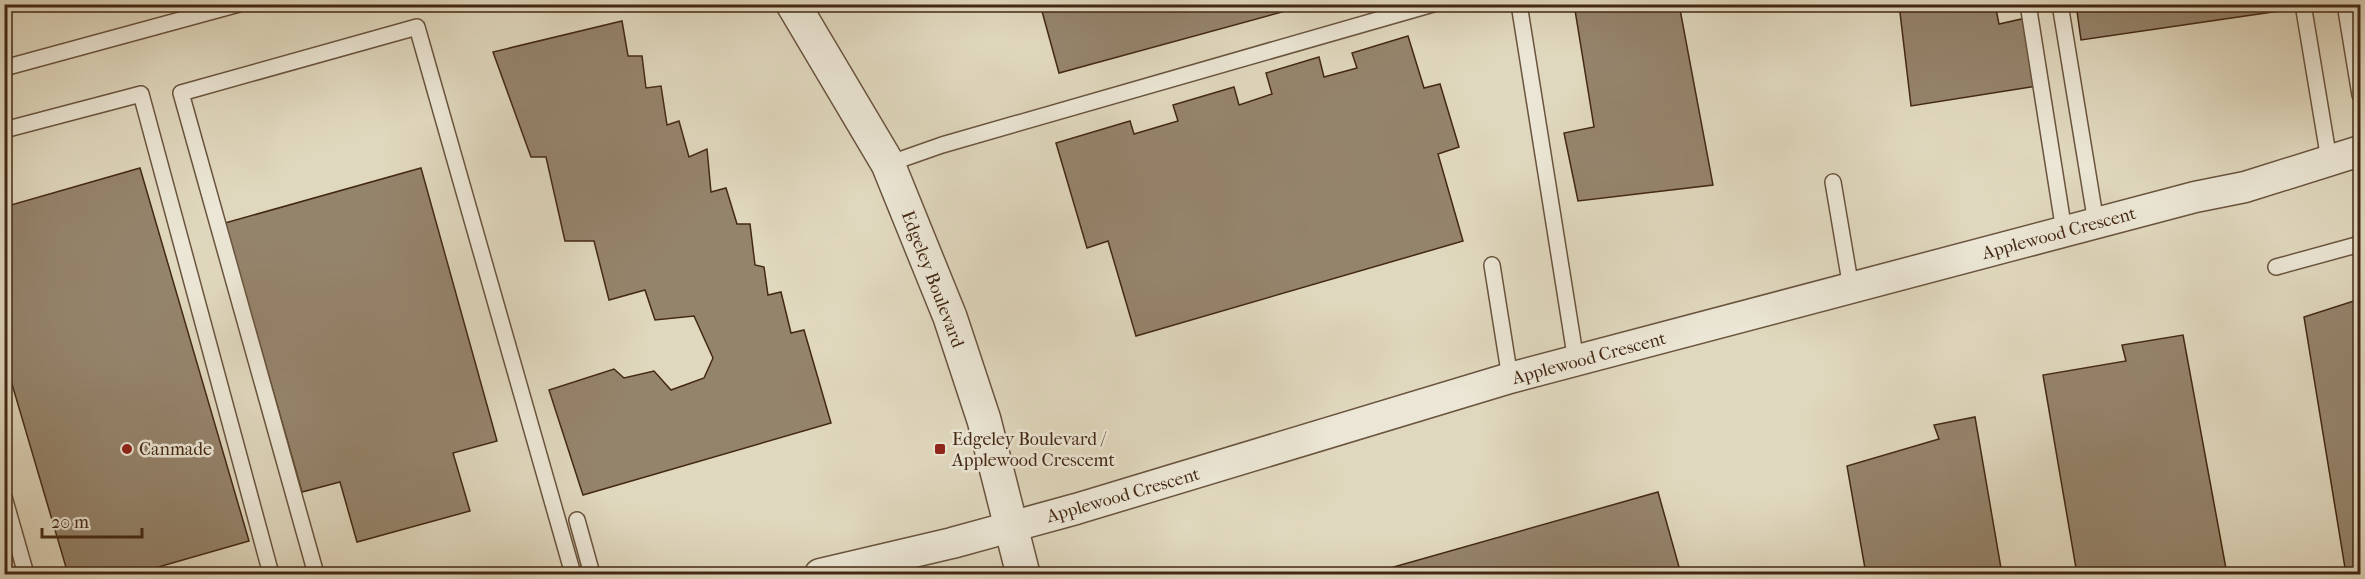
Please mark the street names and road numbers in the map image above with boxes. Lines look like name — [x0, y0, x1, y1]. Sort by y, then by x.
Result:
street label: Applewood Crescent — [1979, 203, 2139, 264]
street label: Edgeley Boulevard — [897, 208, 968, 351]
street label: Applewood Crescent — [1509, 328, 1669, 389]
street label: Applewood Crescent — [1043, 463, 1203, 528]

